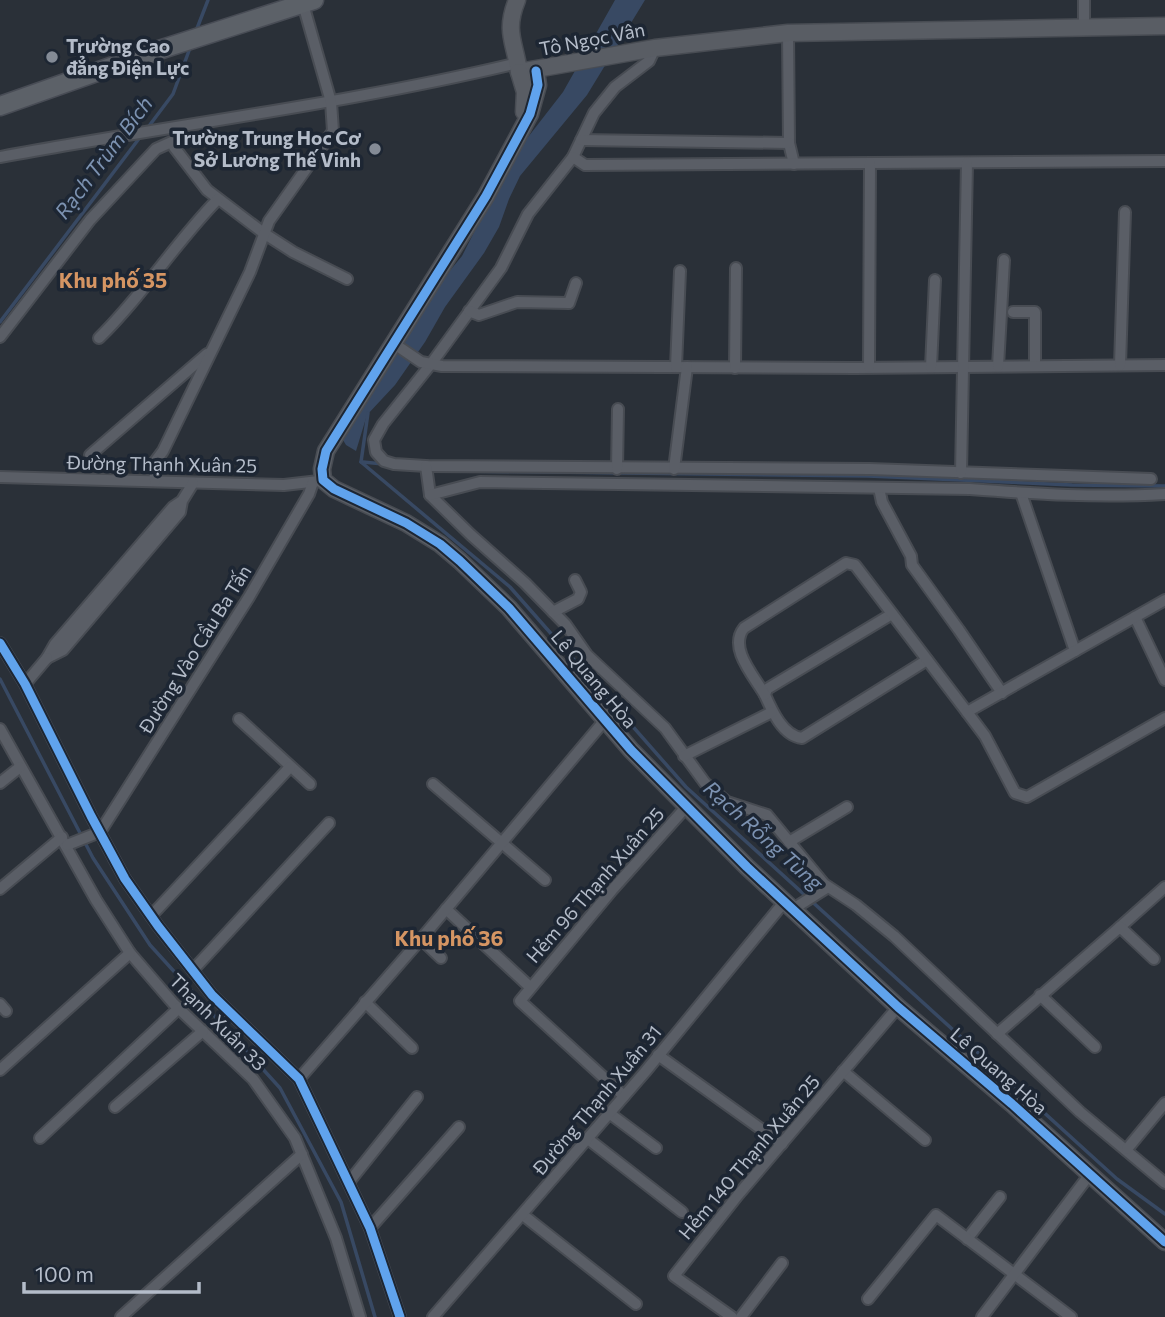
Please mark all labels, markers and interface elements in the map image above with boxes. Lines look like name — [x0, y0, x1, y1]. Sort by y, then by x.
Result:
street label: Tô Ngọc Vân — [537, 17, 647, 60]
place label: Trường Cao đẳng Điện Lực — [66, 34, 189, 80]
marker: Trường Cao đẳng Điện Lực — [44, 49, 60, 65]
water label: Rạch Trùm Bích — [49, 91, 157, 223]
place label: Trường Trung Học Cơ Sở Lương Thế Vinh — [172, 126, 361, 171]
marker: Trường Trung Học Cơ Sở Lương Thế Vinh — [367, 141, 383, 157]
district label: Khu phố 35 — [59, 267, 167, 292]
street label: Đường Thạnh Xuân 25 — [66, 450, 257, 477]
street label: Đường Vào Cầu Ba Tấn — [133, 560, 256, 738]
street label: Lê Quang Hòa — [547, 625, 642, 732]
water label: Rạch Rỗng Tùng — [699, 774, 831, 896]
street label: Hẻm 96 Thạnh Xuân 25 — [521, 802, 668, 967]
district label: Khu phố 36 — [394, 925, 504, 950]
street label: Thạnh Xuân 33 — [165, 968, 272, 1075]
street label: Đường Thạnh Xuân 31 — [527, 1020, 666, 1180]
street label: Lê Quang Hòa — [946, 1022, 1053, 1119]
street label: Hẻm 140 Thạnh Xuân 25 — [673, 1070, 824, 1244]
scale bar — [24, 1250, 200, 1294]
text: 100 m — [35, 1261, 94, 1286]

